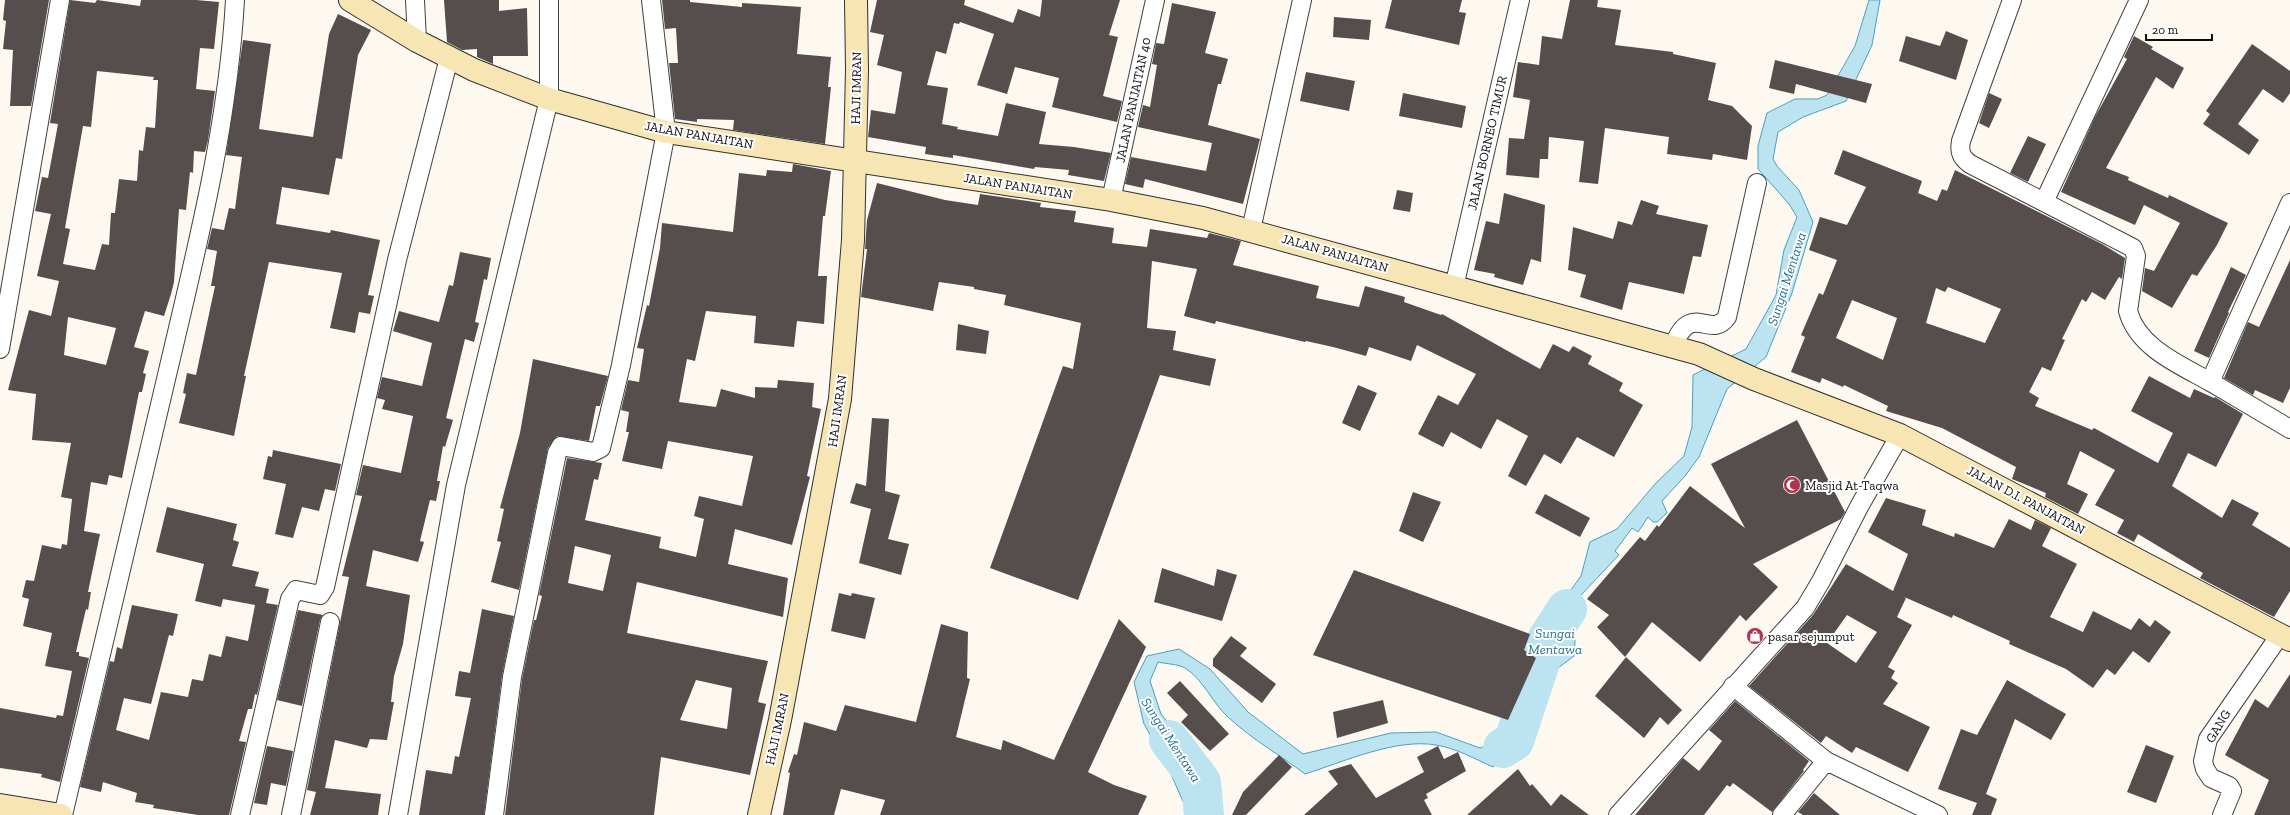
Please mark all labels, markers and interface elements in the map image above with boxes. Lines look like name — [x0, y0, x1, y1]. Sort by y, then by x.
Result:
scale bar — [2146, 16, 2212, 42]
text: 20 m — [2152, 23, 2179, 37]
street label: JALAN PANJAITAN 40 — [1112, 36, 1154, 164]
street label: HAJI IMRAN — [848, 51, 864, 125]
street label: JALAN BORNEO TIMUR — [1464, 74, 1510, 212]
street label: JALAN PANJAITAN — [643, 118, 755, 152]
street label: JALAN PANJAITAN — [962, 170, 1074, 202]
water label: Sungai Mentawa — [1764, 230, 1810, 328]
street label: JALAN PANJAITAN — [1280, 231, 1390, 275]
street label: HAJI IMRAN — [824, 373, 850, 448]
street label: JALAN D.I. PANJAITAN — [1964, 462, 2088, 538]
mosque icon: Masjid At-Taqwa — [1782, 475, 1802, 495]
place label: Masjid At-Taqwa — [1805, 478, 1899, 494]
water label: Sungai Mentawa — [1528, 625, 1582, 658]
shop icon: pasar sejumput — [1745, 626, 1765, 646]
place label: pasar sejumput — [1768, 629, 1855, 645]
street label: HAJI IMRAN — [762, 691, 792, 766]
water label: Sungai Mentawa — [1137, 695, 1205, 785]
street label: GANG — [2202, 707, 2234, 745]

